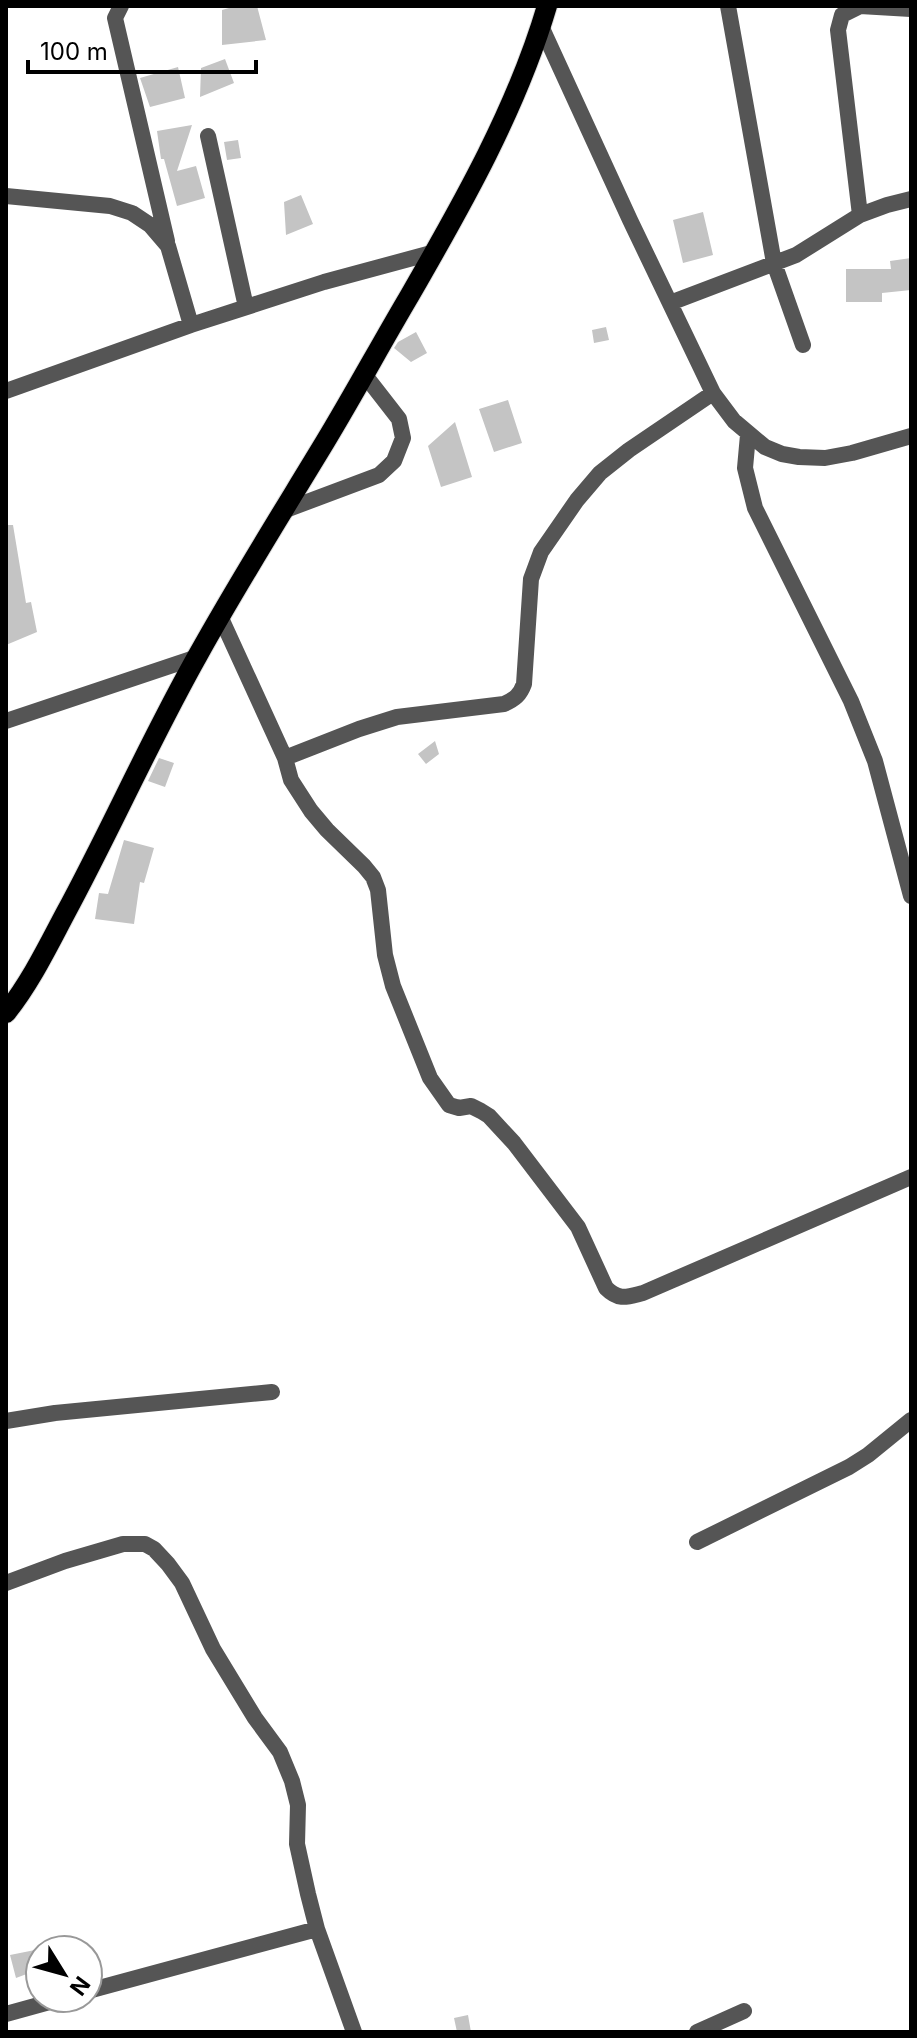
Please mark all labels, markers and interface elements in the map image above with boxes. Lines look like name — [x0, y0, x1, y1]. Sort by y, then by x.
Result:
scale bar — [28, 24, 256, 74]
text: 100 m — [40, 37, 108, 66]
north arrow — [24, 1934, 104, 2014]
text: N — [65, 1972, 95, 2001]

